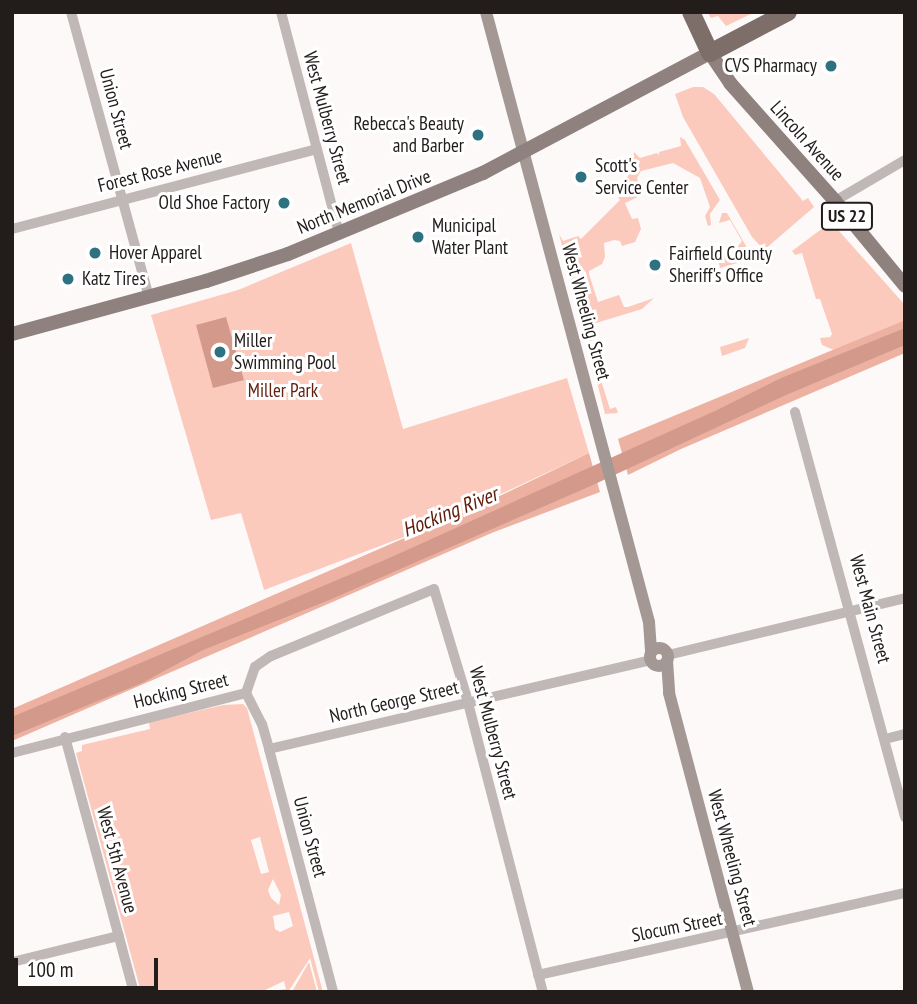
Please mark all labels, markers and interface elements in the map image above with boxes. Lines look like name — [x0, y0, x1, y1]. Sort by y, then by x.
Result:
street label: West Mulberry Street — [298, 49, 356, 187]
place label: CVS Pharmacy — [724, 55, 817, 77]
marker: CVS Pharmacy — [823, 58, 839, 74]
street label: Union Street — [94, 66, 138, 152]
street label: Lincoln Avenue — [765, 96, 849, 186]
place label: Rebecca's Beauty and Barber — [353, 113, 464, 157]
marker: Rebecca's Beauty and Barber — [470, 127, 486, 143]
street label: Forest Rose Avenue — [95, 144, 225, 198]
place label: Scott's Service Center — [595, 155, 688, 199]
street label: North Memorial Drive — [294, 165, 434, 239]
marker: Scott's Service Center — [573, 169, 589, 185]
place label: Old Shoe Factory — [158, 192, 270, 214]
marker: Old Shoe Factory — [276, 195, 292, 211]
road number: US 22 — [821, 202, 873, 230]
place label: Municipal Water Plant — [432, 215, 508, 259]
marker: Municipal Water Plant — [410, 229, 426, 245]
street label: West Wheeling Street — [557, 241, 615, 383]
place label: Hover Apparel — [109, 242, 202, 264]
place label: Fairfield County Sheriff's Office — [669, 243, 772, 287]
marker: Hover Apparel — [87, 245, 103, 261]
marker: Fairfield County Sheriff's Office — [647, 257, 663, 273]
place label: Katz Tires — [82, 268, 147, 290]
marker: Katz Tires — [60, 271, 76, 287]
place label: Miller Swimming Pool — [234, 330, 336, 374]
marker: Miller Swimming Pool — [212, 344, 228, 360]
park label: Miller Park — [248, 380, 318, 402]
water label: Hocking River — [399, 482, 501, 542]
street label: West Main Street — [845, 552, 895, 666]
street label: West Mulberry Street — [464, 664, 522, 802]
street label: Hocking Street — [131, 668, 231, 714]
street label: North George Street — [327, 676, 461, 728]
street label: West Wheeling Street — [703, 787, 761, 929]
street label: Union Street — [288, 794, 332, 880]
street label: West 5th Avenue — [92, 804, 142, 916]
street label: Slocum Street — [630, 907, 724, 947]
scale bar — [18, 944, 161, 988]
text: 100 m — [27, 956, 73, 983]

